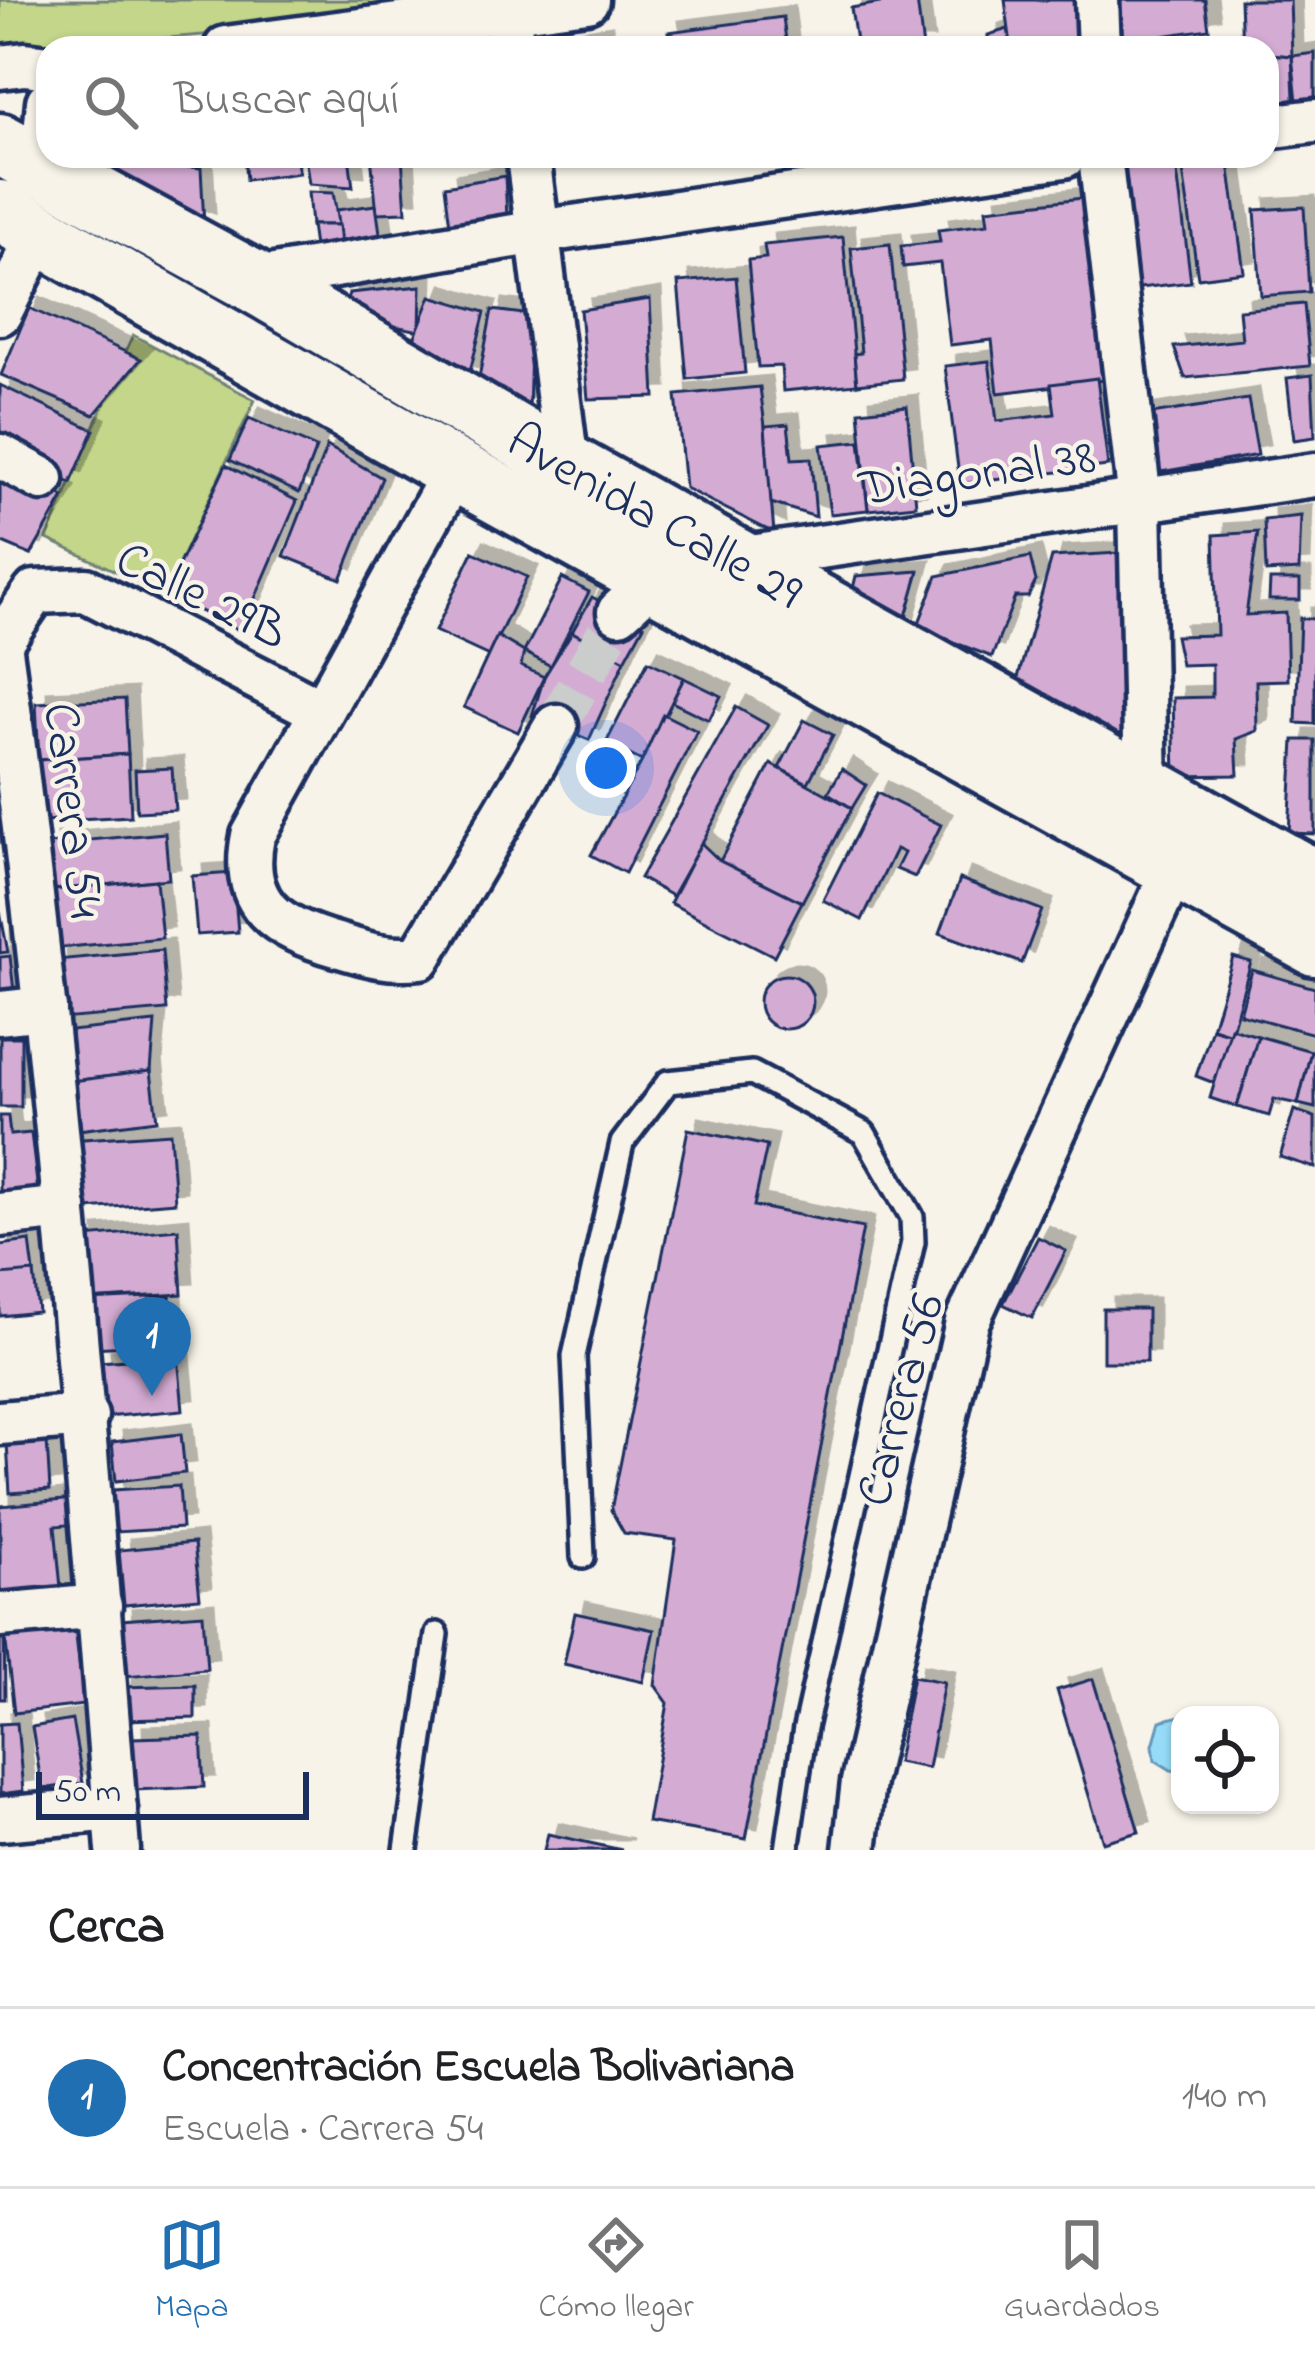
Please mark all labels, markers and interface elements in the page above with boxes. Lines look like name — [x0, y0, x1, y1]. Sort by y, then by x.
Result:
search box — [36, 36, 1279, 168]
icon: search — [78, 69, 144, 135]
text: Buscar aquí — [174, 69, 399, 135]
street label: Avenida Calle 29 — [491, 406, 814, 632]
street label: Diagonal 38 — [853, 422, 1101, 529]
street label: Calle 29B — [102, 524, 299, 672]
street label: Carrera 54 — [20, 699, 121, 923]
your location — [576, 738, 636, 798]
street label: Carrera 56 — [839, 1286, 968, 1515]
pin: 1 — [113, 1297, 191, 1396]
map controls — [1171, 1706, 1279, 1814]
button: locate — [1171, 1706, 1279, 1814]
scale bar — [36, 1766, 309, 1819]
text: 50 m — [54, 1769, 121, 1817]
text: Cerca — [48, 1891, 165, 1966]
text: Concentración Escuela Bolivariana — [162, 2036, 794, 2102]
text: 1 — [81, 2069, 93, 2126]
text: 140 m — [1182, 2069, 1267, 2126]
text: Escuela · Carrera 54 — [162, 2102, 483, 2159]
tab: Mapa — [155, 2212, 229, 2332]
tab: Cómo llegar — [539, 2212, 694, 2332]
tab: Guardados — [1004, 2212, 1160, 2332]

